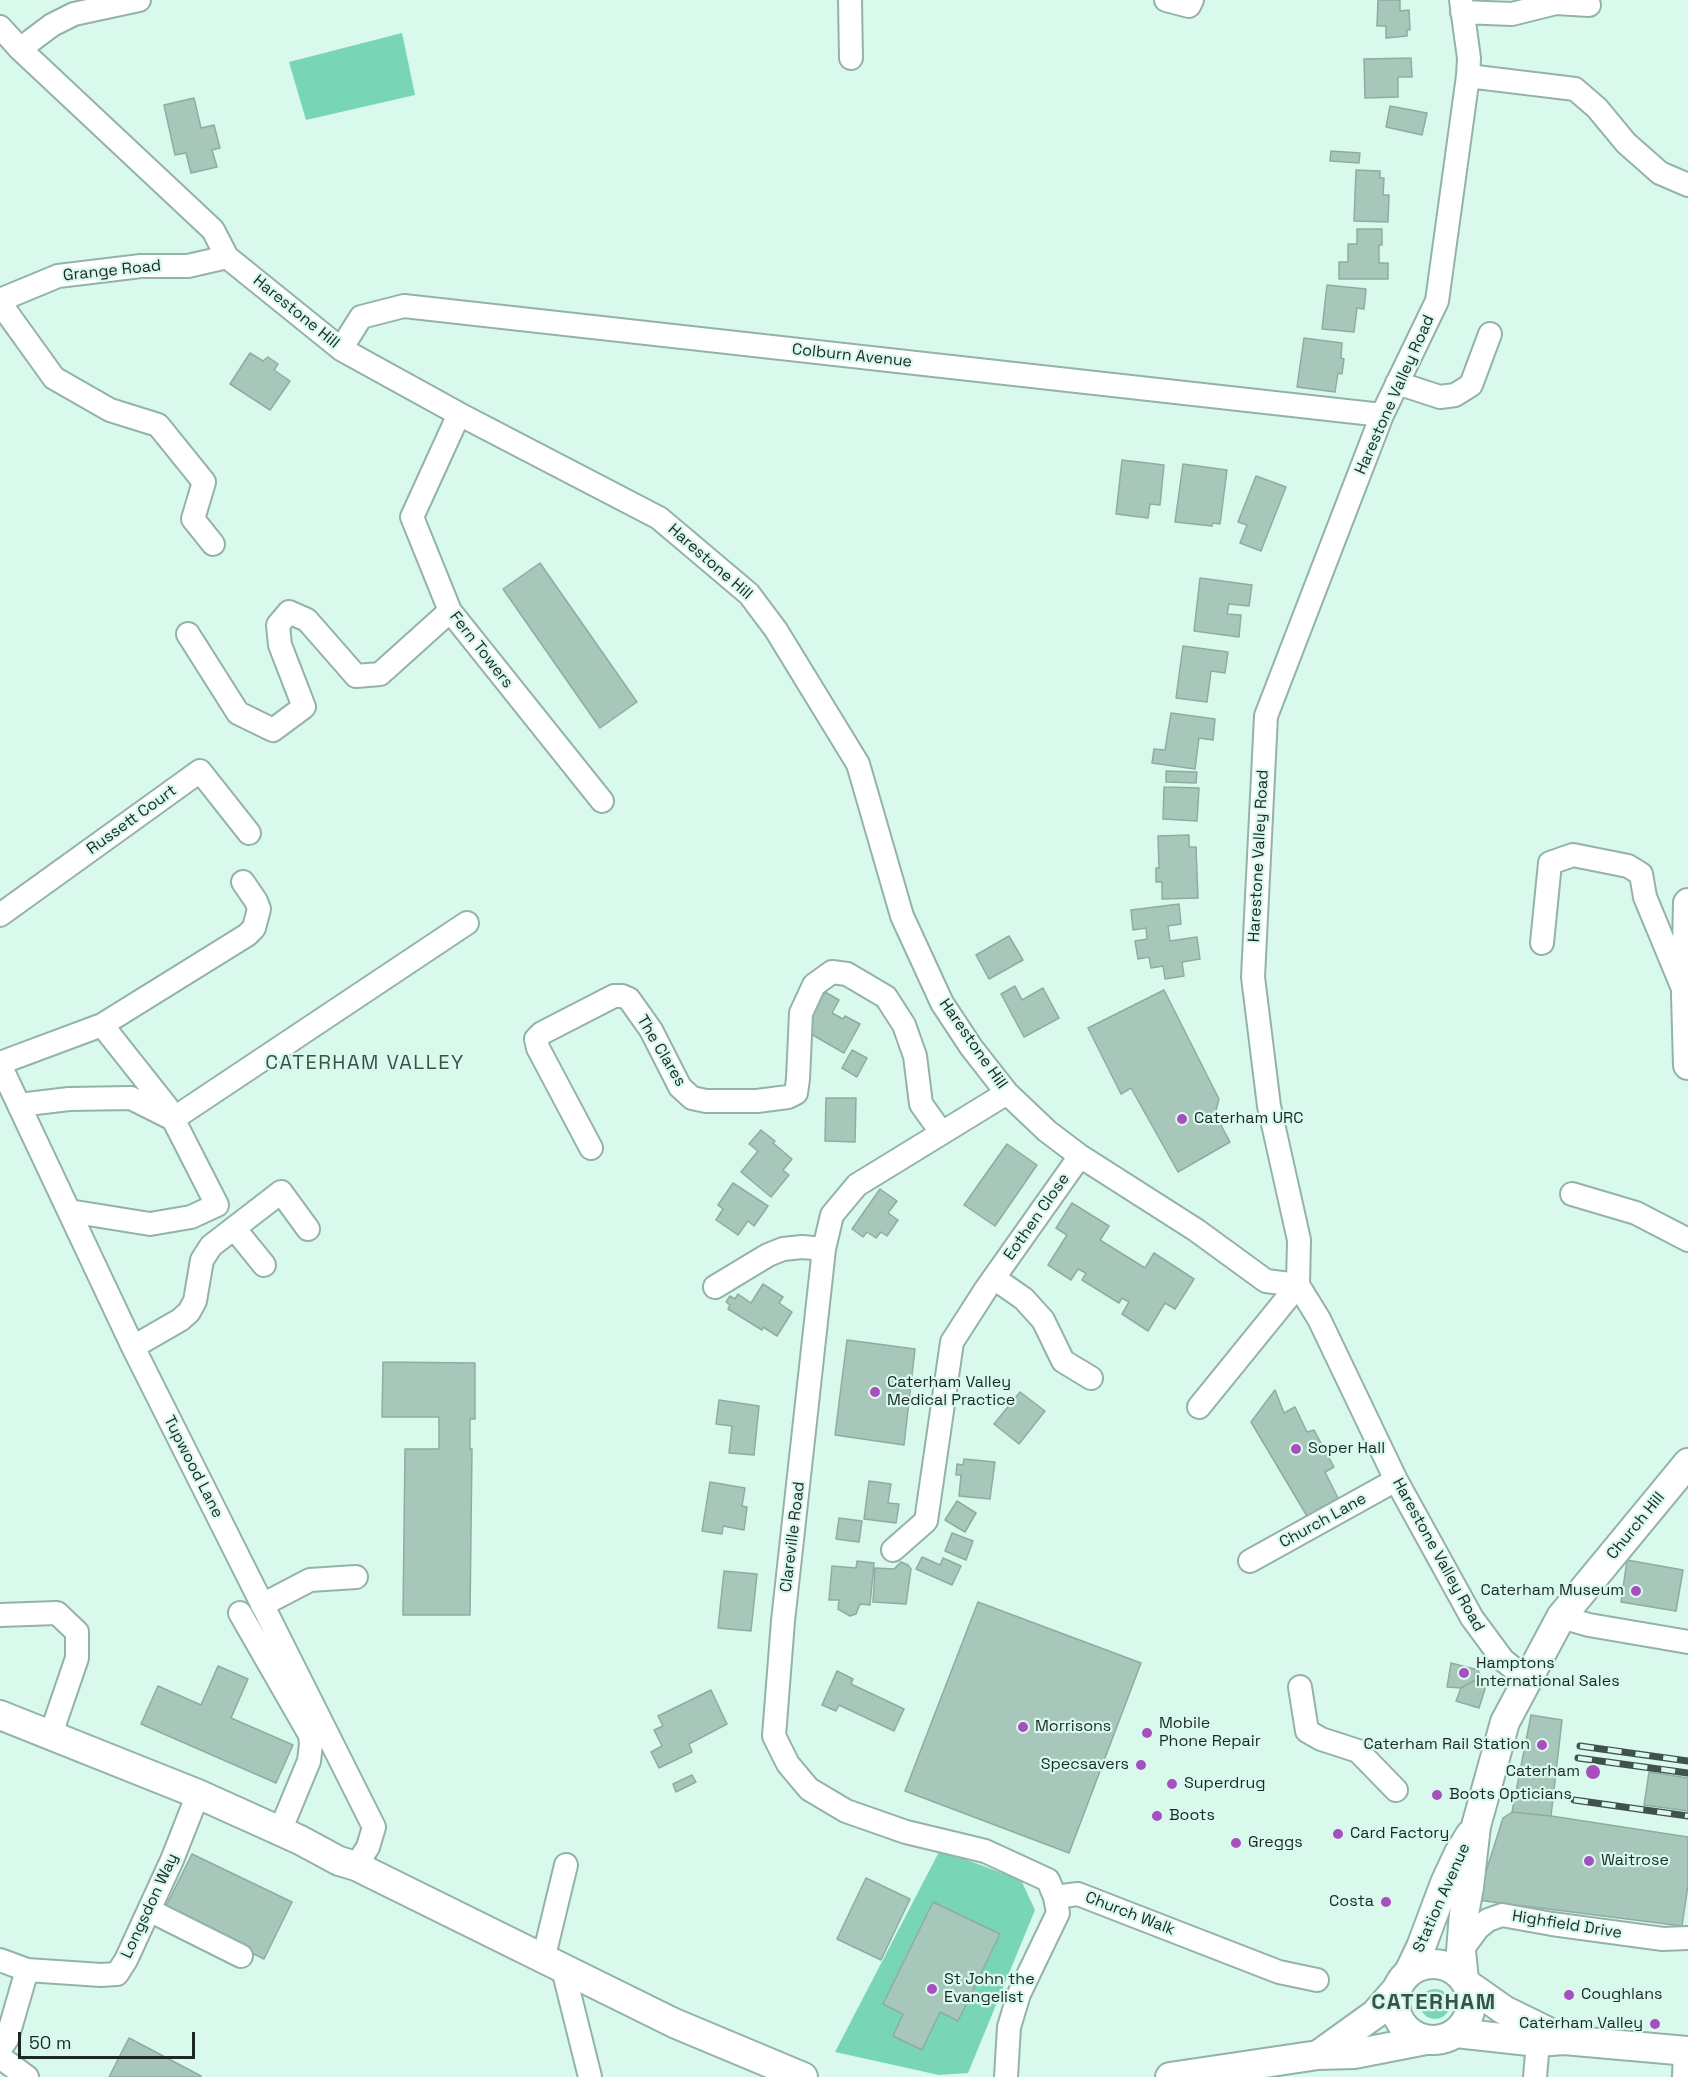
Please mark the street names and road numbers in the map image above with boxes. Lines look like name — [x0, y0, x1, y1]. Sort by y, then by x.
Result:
street label: Grange Road — [62, 256, 162, 286]
street label: Harestone Hill — [249, 271, 343, 353]
street label: Harestone Valley Road — [1351, 312, 1439, 478]
street label: Colburn Avenue — [791, 340, 913, 372]
street label: Harestone Hill — [664, 520, 756, 604]
street label: Fern Towers — [445, 608, 517, 692]
street label: Harestone Valley Road — [1245, 769, 1273, 943]
street label: Russett Court — [83, 781, 181, 859]
street label: Harestone Hill — [935, 995, 1011, 1093]
street label: The Clares — [632, 1012, 690, 1090]
street label: Eothen Close — [1000, 1170, 1074, 1264]
street label: Tupwood Lane — [159, 1413, 227, 1521]
street label: Harestone Valley Road — [1388, 1475, 1488, 1635]
street label: Clareville Road — [777, 1480, 809, 1594]
street label: Church Hill — [1603, 1488, 1669, 1564]
street label: Church Lane — [1276, 1489, 1370, 1553]
street label: Station Avenue — [1409, 1840, 1475, 1956]
street label: Longsdon Way — [117, 1850, 183, 1962]
street label: Church Walk — [1082, 1888, 1178, 1940]
street label: Highfield Drive — [1511, 1907, 1623, 1943]

